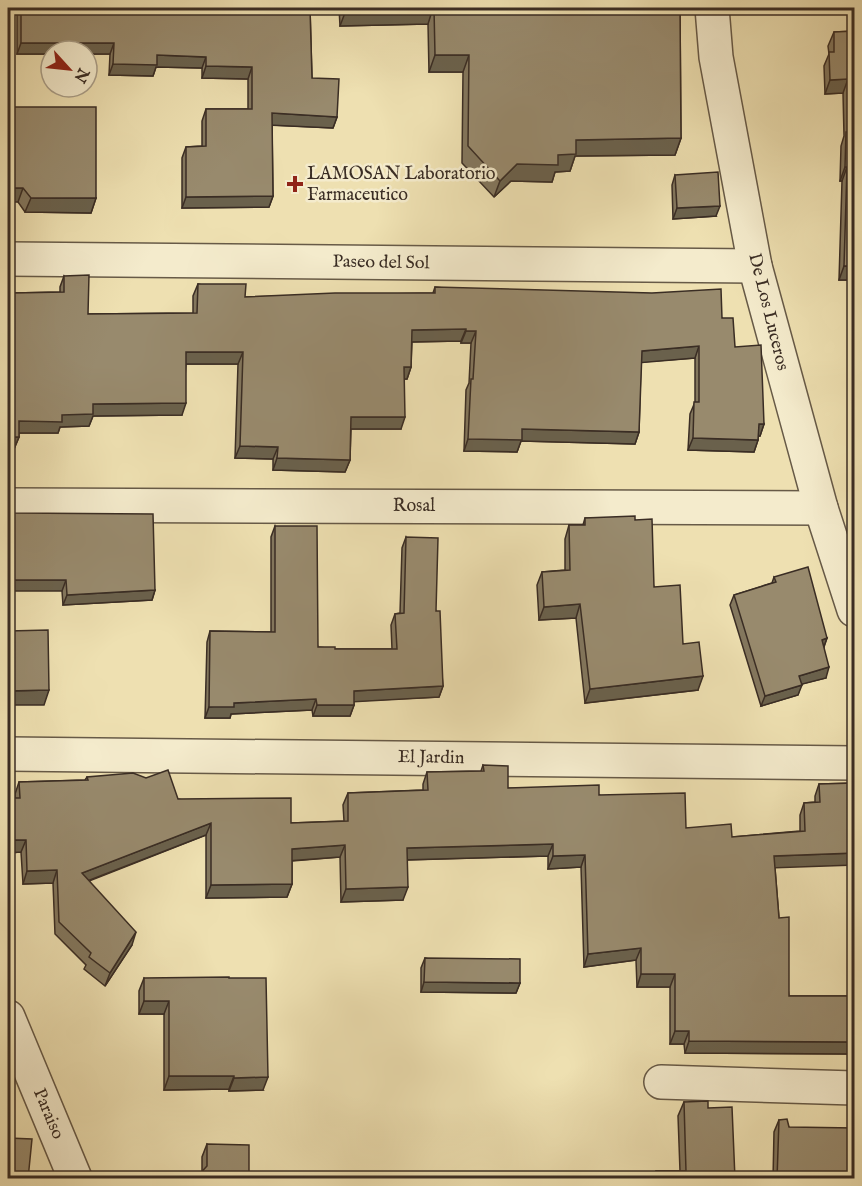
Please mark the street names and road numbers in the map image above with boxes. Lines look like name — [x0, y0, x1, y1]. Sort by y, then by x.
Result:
street label: Paseo del Sol — [332, 251, 430, 275]
street label: De Los Luceros — [742, 251, 794, 373]
street label: Rosal — [393, 495, 435, 518]
street label: El Jardin — [397, 746, 465, 770]
street label: Paraiso — [27, 1085, 69, 1143]

